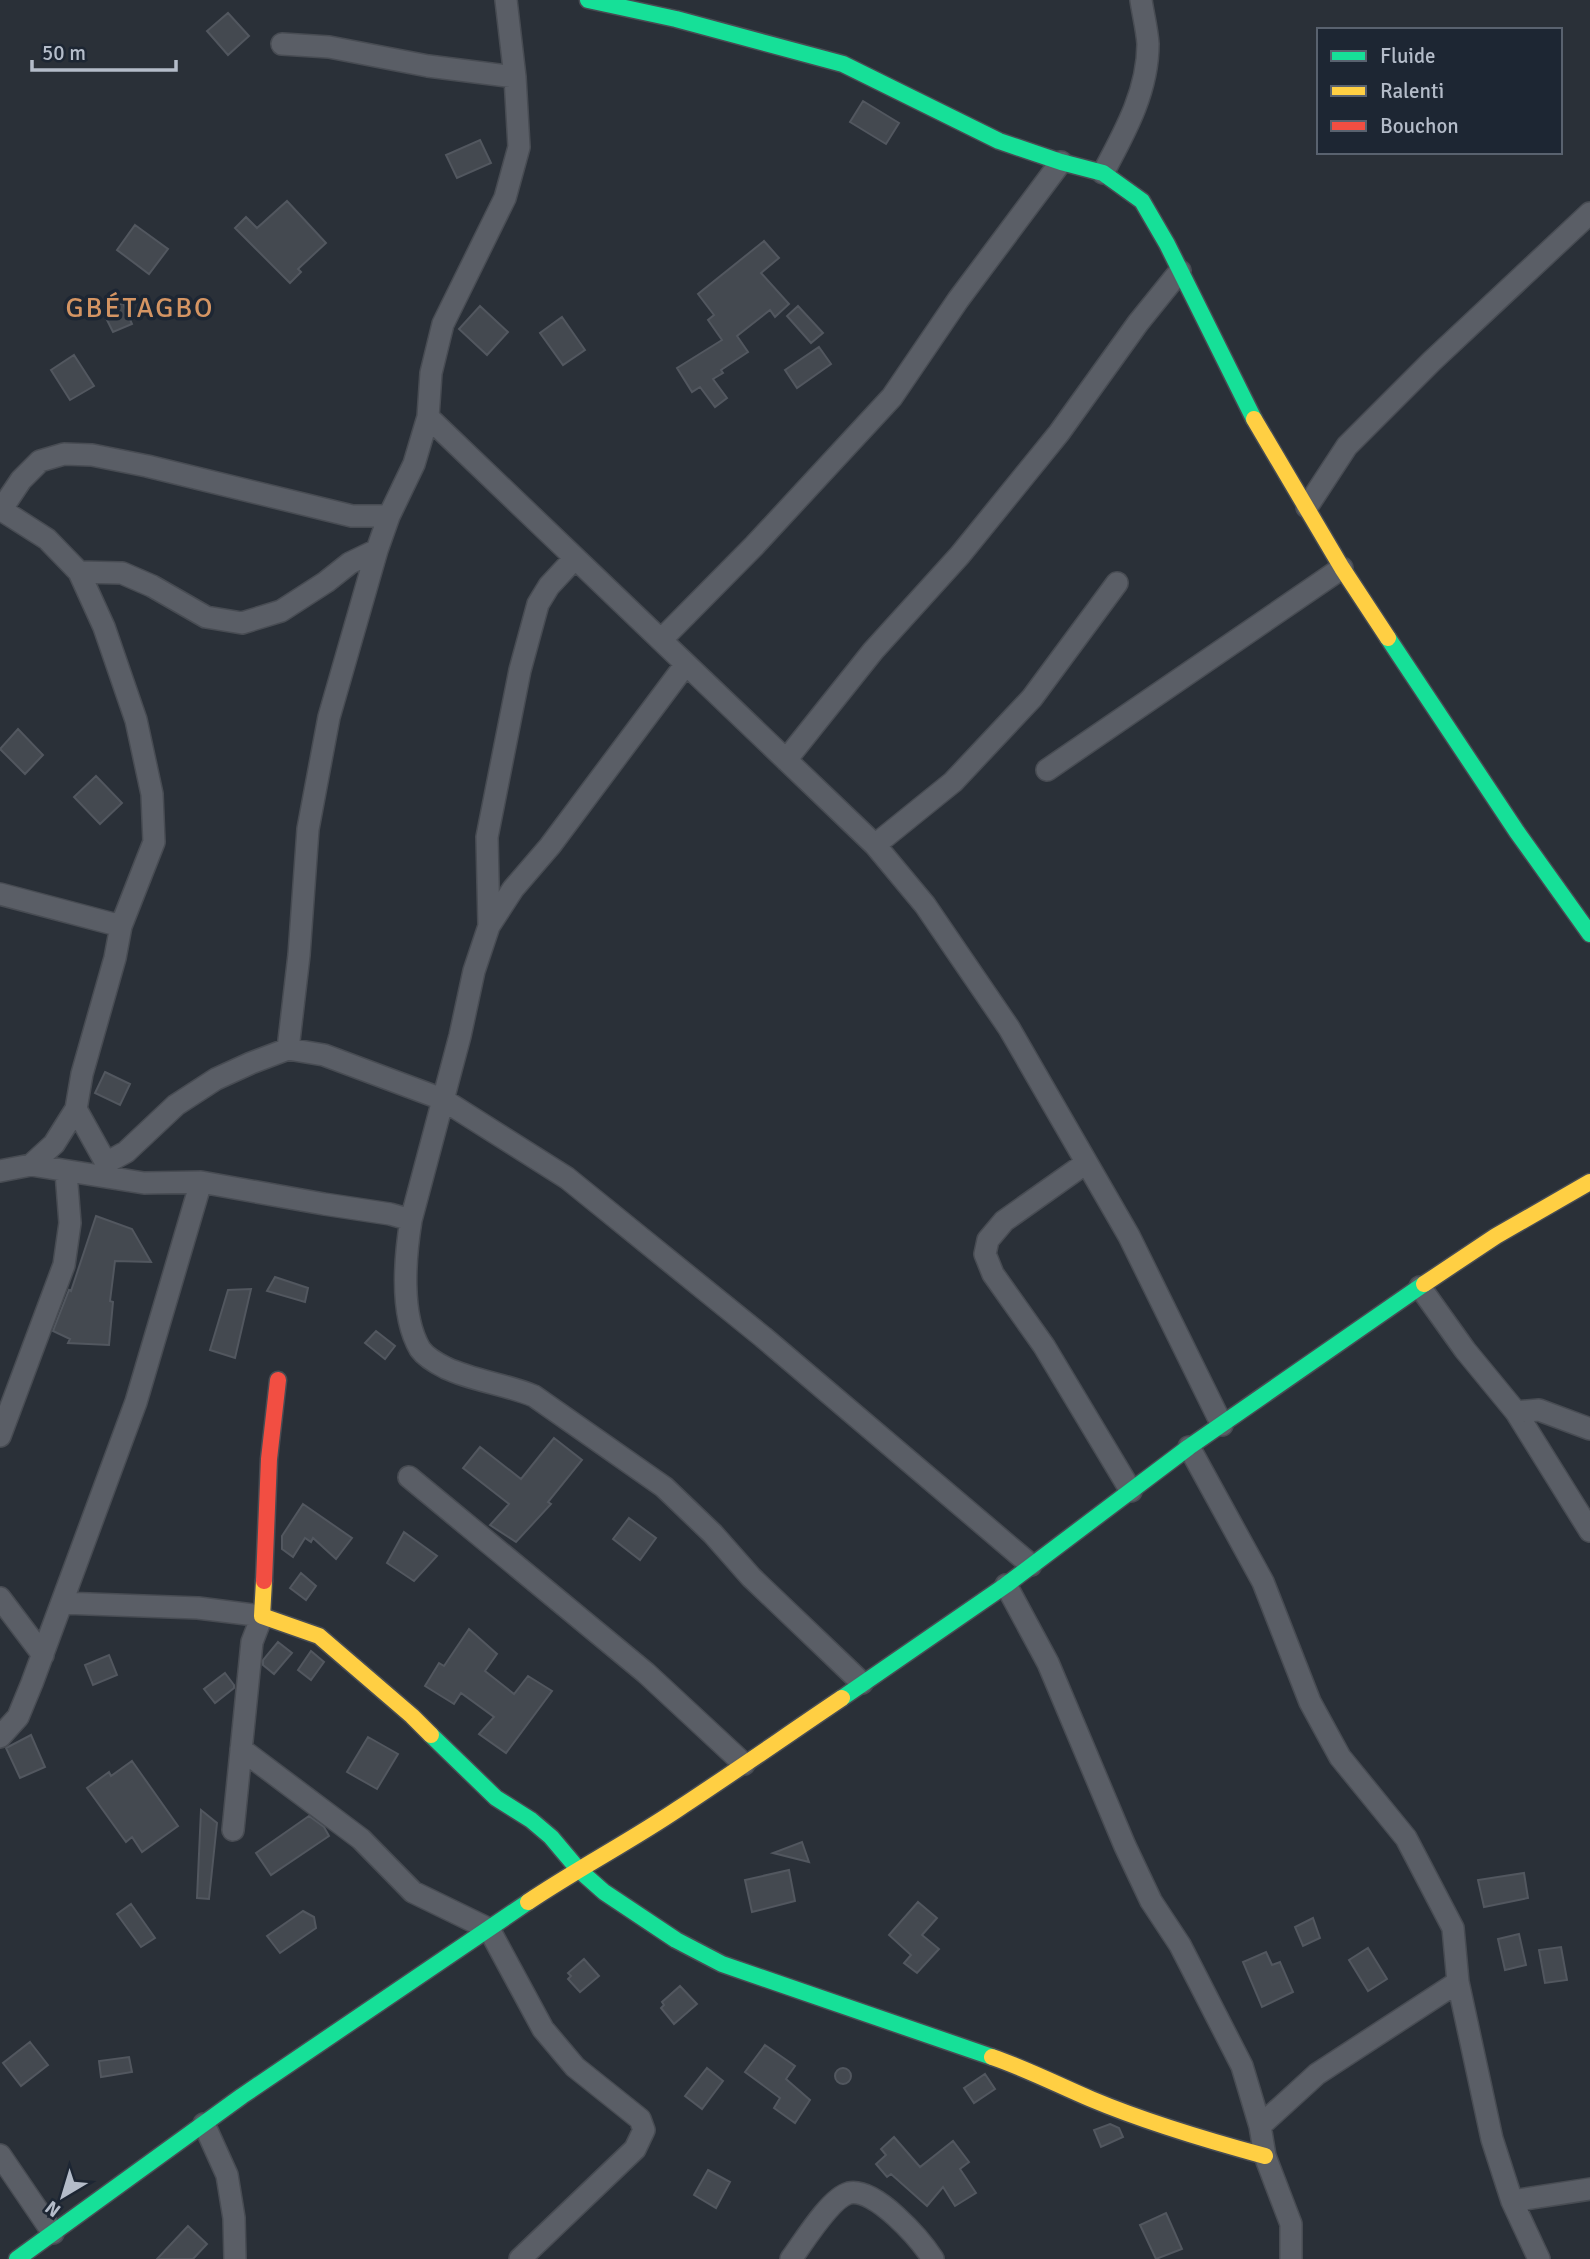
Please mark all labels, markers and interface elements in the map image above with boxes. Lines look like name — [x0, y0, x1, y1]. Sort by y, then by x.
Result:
scale bar — [32, 28, 175, 72]
legend — [1317, 28, 1562, 154]
text: 50 m — [42, 40, 86, 66]
text: Fluide — [1380, 43, 1436, 69]
text: Ralenti — [1380, 78, 1444, 104]
text: Bouchon — [1380, 113, 1459, 139]
district label: GBÉTAGBO — [66, 291, 214, 325]
north arrow — [28, 2161, 98, 2231]
text: N — [41, 2195, 66, 2222]

